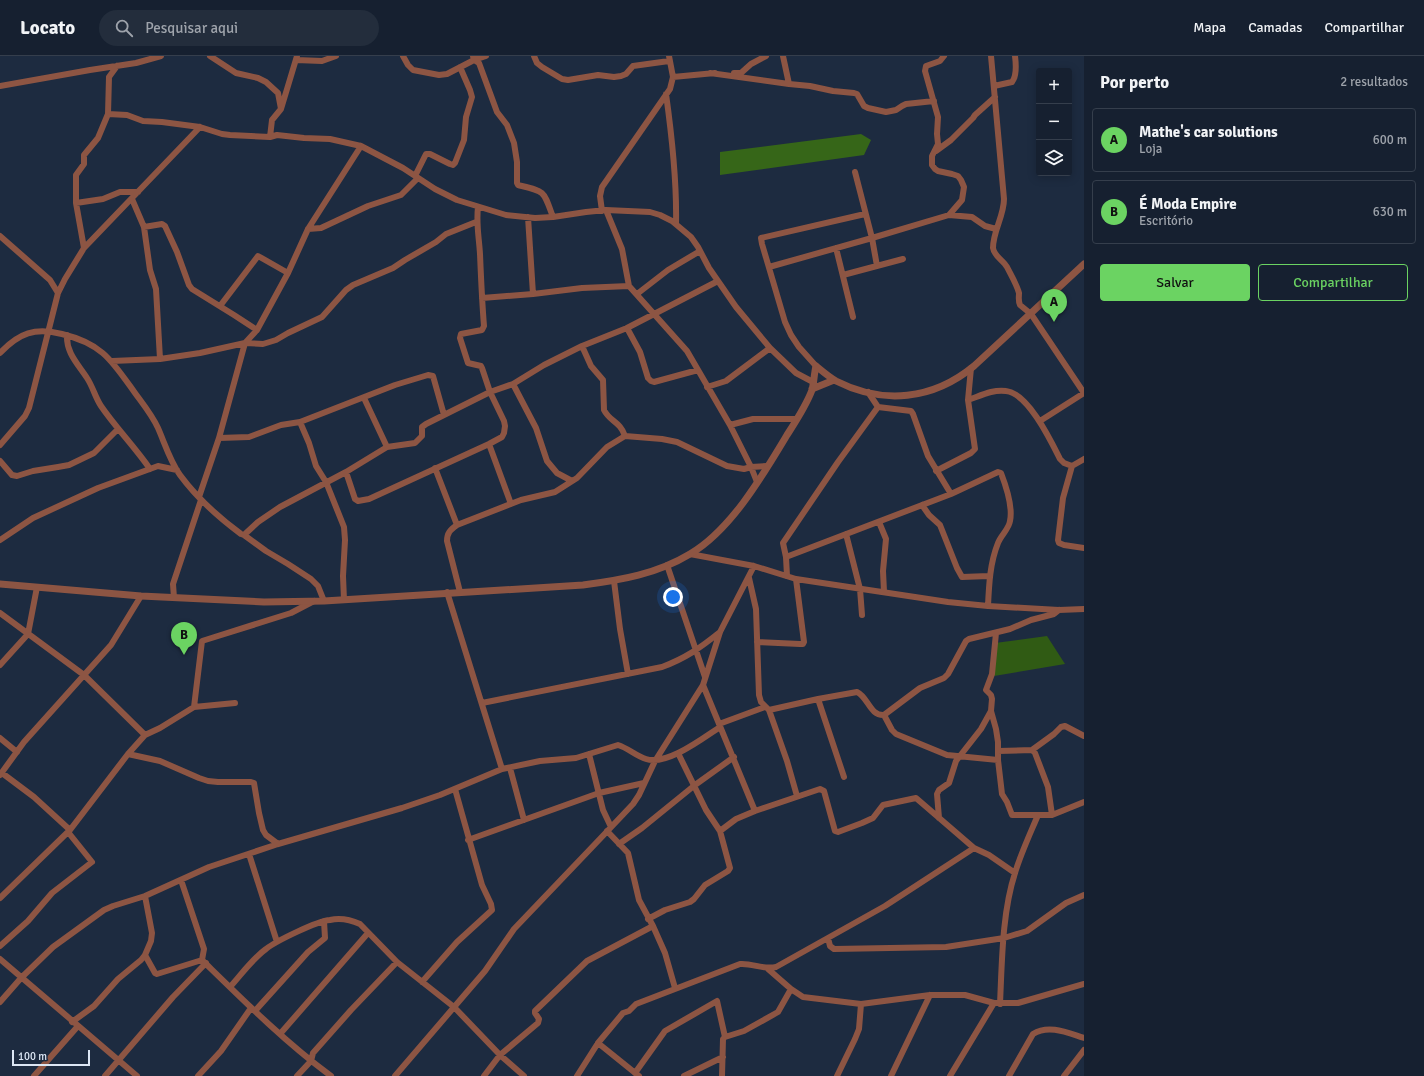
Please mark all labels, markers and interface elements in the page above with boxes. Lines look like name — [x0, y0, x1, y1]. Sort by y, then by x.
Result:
search box — [99, 10, 379, 46]
text: Locato — [20, 16, 75, 40]
icon: search — [113, 17, 135, 39]
text: Pesquisar aqui — [145, 19, 238, 37]
text: Mapa — [1193, 19, 1226, 36]
text: Camadas — [1248, 19, 1302, 36]
text: Compartilhar — [1324, 19, 1404, 36]
map controls — [1036, 68, 1072, 176]
button: + — [1036, 68, 1072, 104]
text: Por perto — [1100, 72, 1169, 93]
text: 2 resultados — [1340, 74, 1408, 90]
button: − — [1036, 104, 1072, 140]
text: Mathe's car solutions — [1139, 123, 1278, 141]
text: A — [1110, 132, 1118, 148]
text: 600 m — [1373, 132, 1407, 148]
button: layers — [1036, 140, 1072, 176]
text: Loja — [1139, 141, 1162, 157]
text: É Moda Empire — [1139, 195, 1237, 213]
text: B — [1110, 204, 1118, 220]
text: 630 m — [1373, 204, 1407, 220]
text: Escritório — [1139, 213, 1193, 229]
button: Salvar — [1100, 264, 1250, 301]
button: Compartilhar — [1258, 264, 1408, 301]
pin: A — [1041, 289, 1067, 322]
your location — [663, 587, 683, 607]
pin: B — [171, 622, 197, 655]
scale bar — [12, 1048, 90, 1067]
text: 100 m — [18, 1050, 47, 1063]

